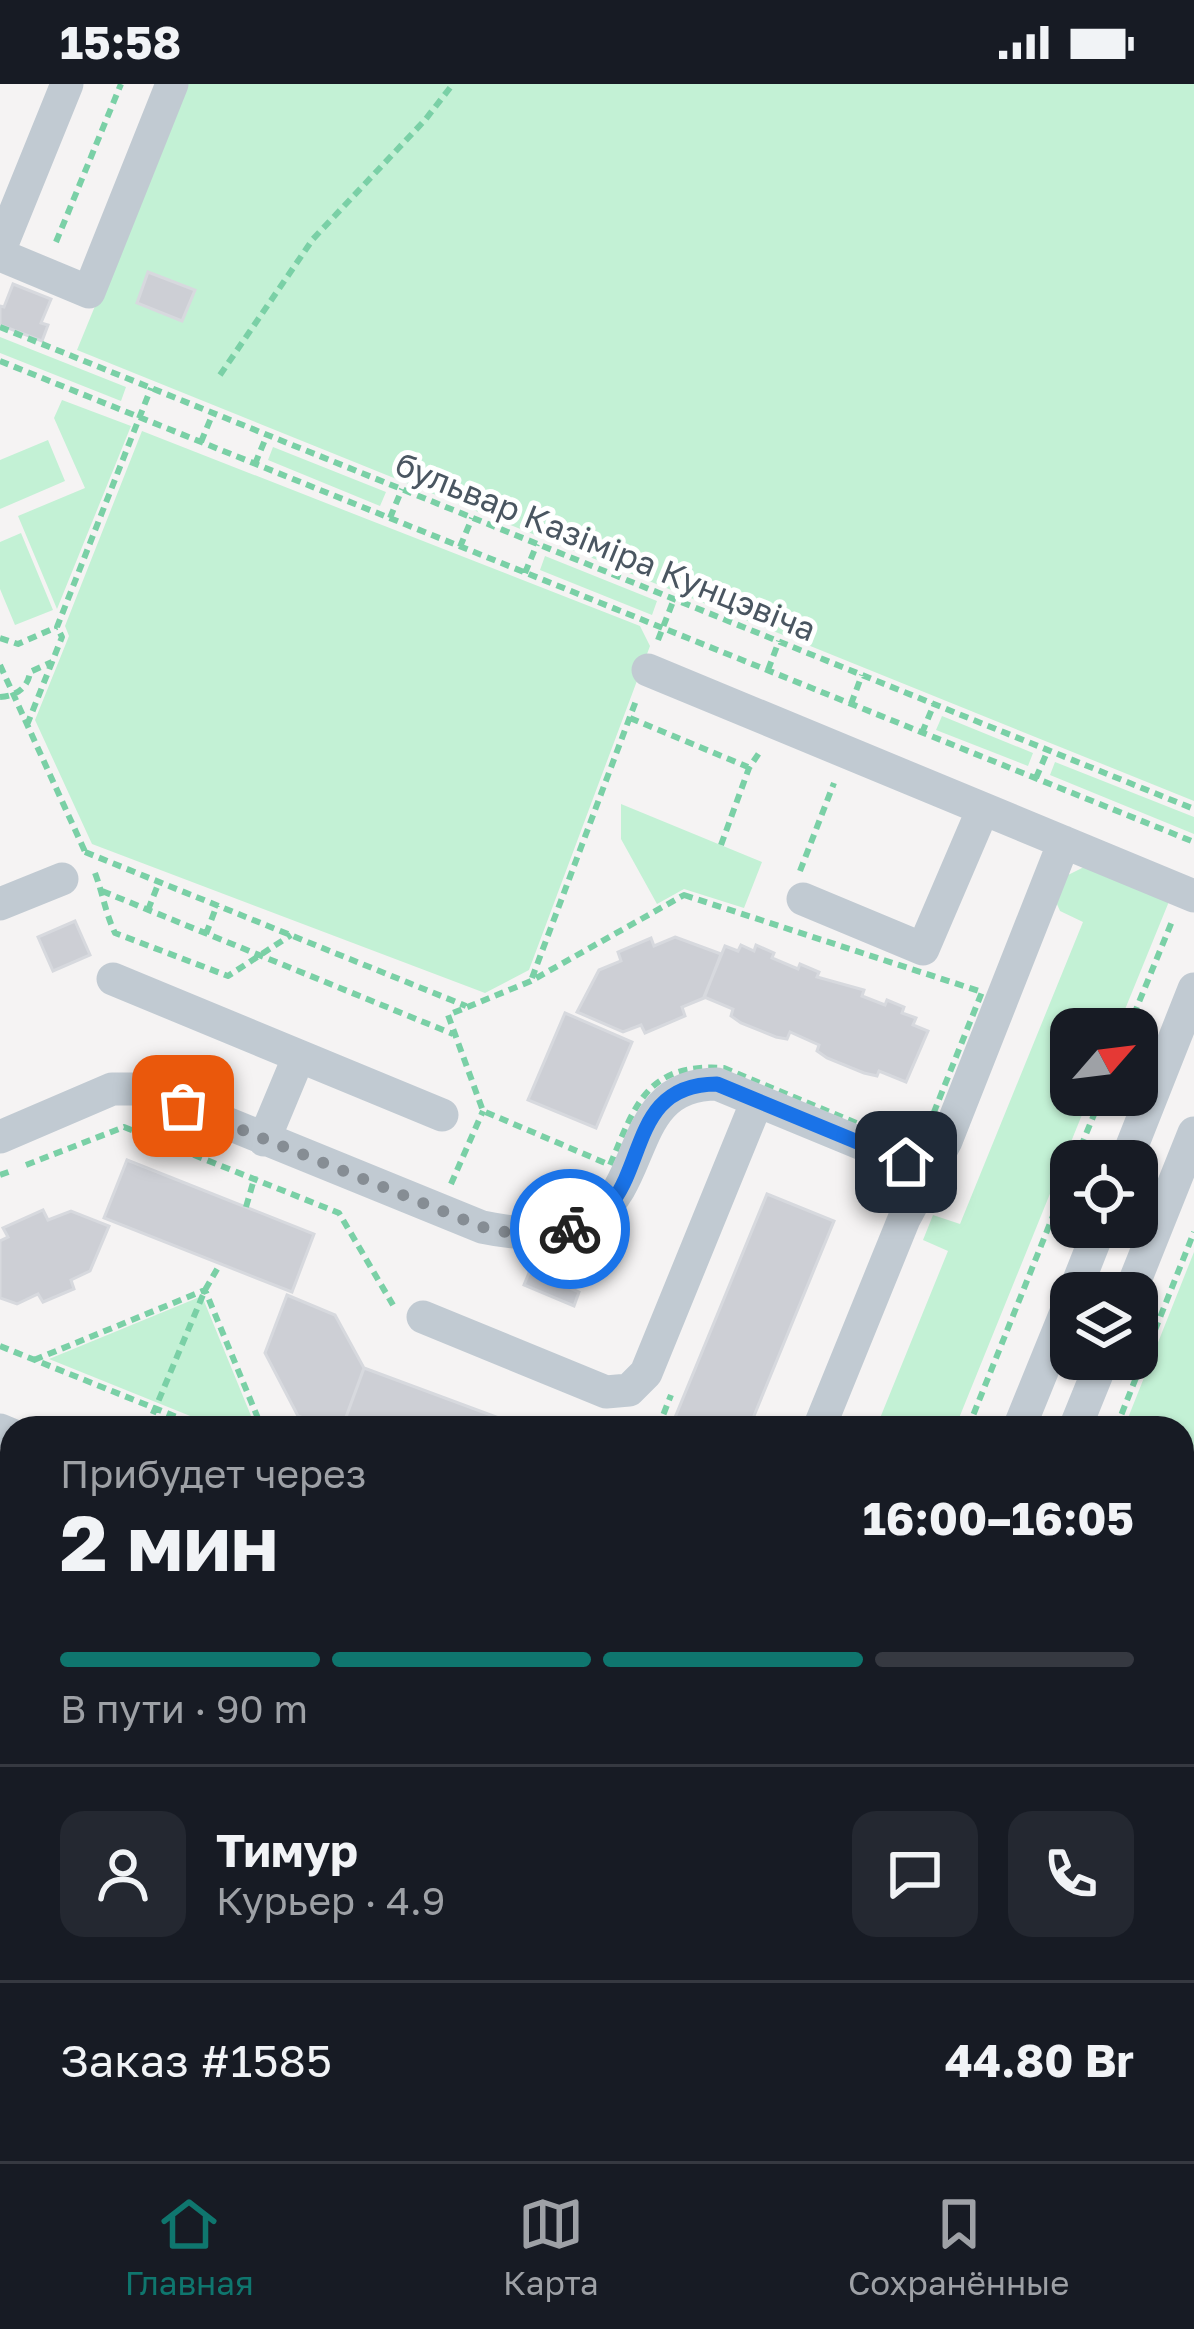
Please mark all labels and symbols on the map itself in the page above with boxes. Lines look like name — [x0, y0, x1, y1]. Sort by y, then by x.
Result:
street label: бульвар Казіміра Кунцэвіча — [390, 444, 822, 648]
north arrow — [1050, 1008, 1158, 1116]
pin — [132, 1055, 234, 1157]
pin — [855, 1111, 957, 1213]
courier — [510, 1169, 630, 1289]

